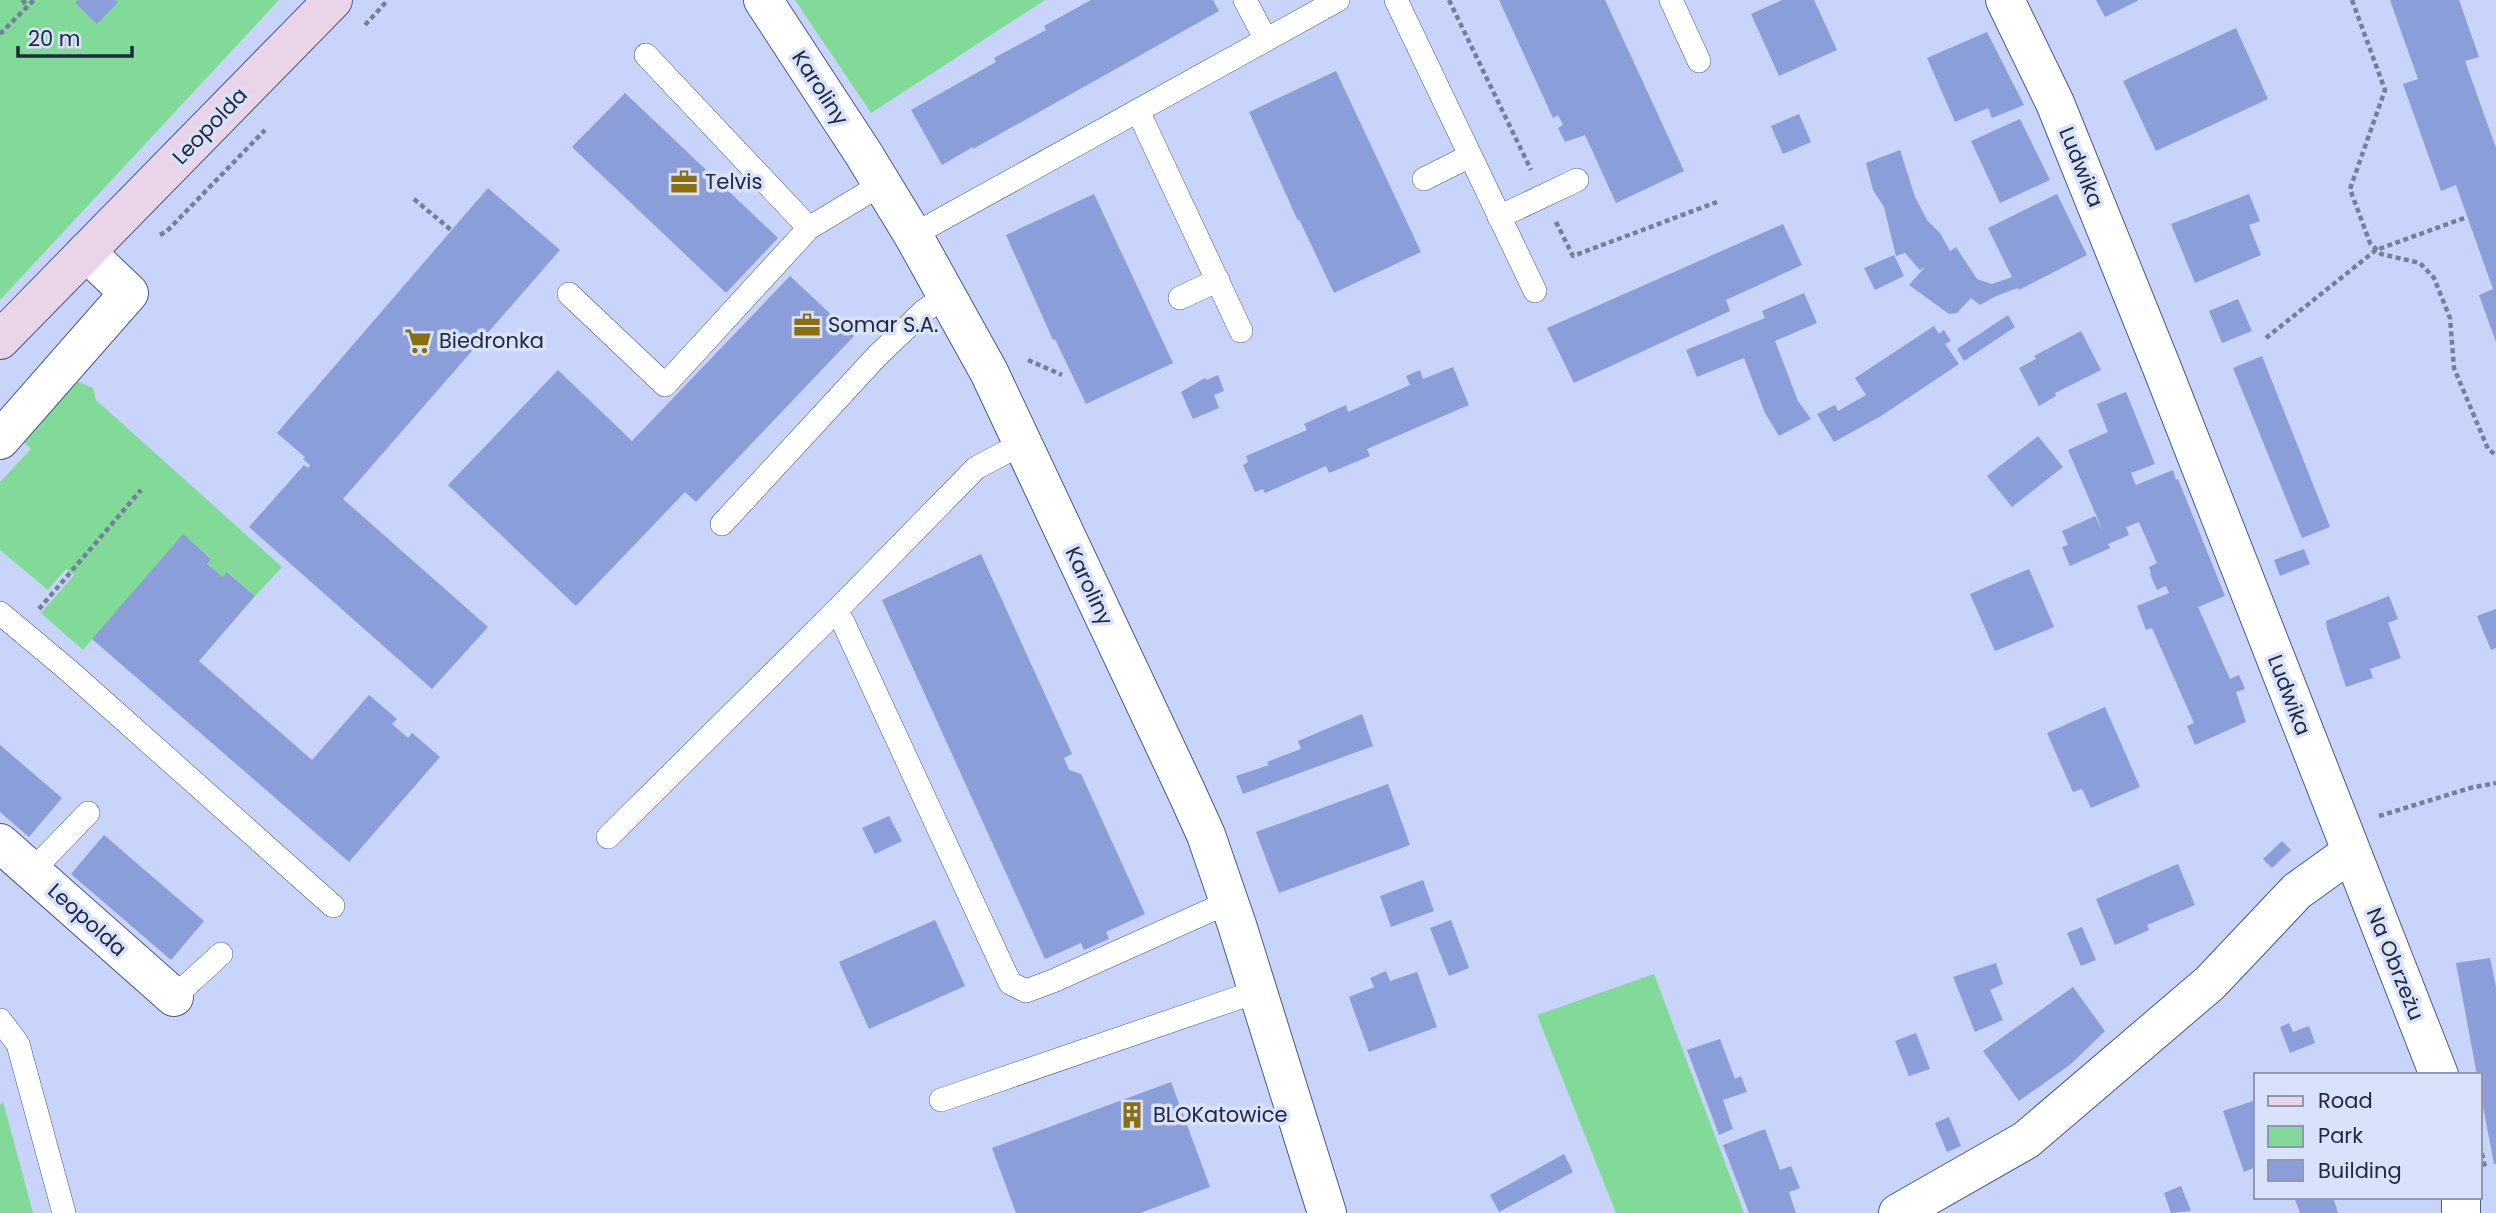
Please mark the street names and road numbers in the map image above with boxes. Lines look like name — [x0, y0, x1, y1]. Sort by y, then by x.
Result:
street label: Karoliny — [785, 45, 855, 131]
street label: Leopolda — [166, 81, 254, 171]
street label: Ludwika — [2052, 122, 2111, 211]
street label: Karoliny — [1059, 542, 1120, 630]
street label: Ludwika — [2261, 650, 2318, 739]
street label: Leopolda — [42, 876, 133, 963]
street label: Na Obrzeżu — [2360, 903, 2431, 1024]

